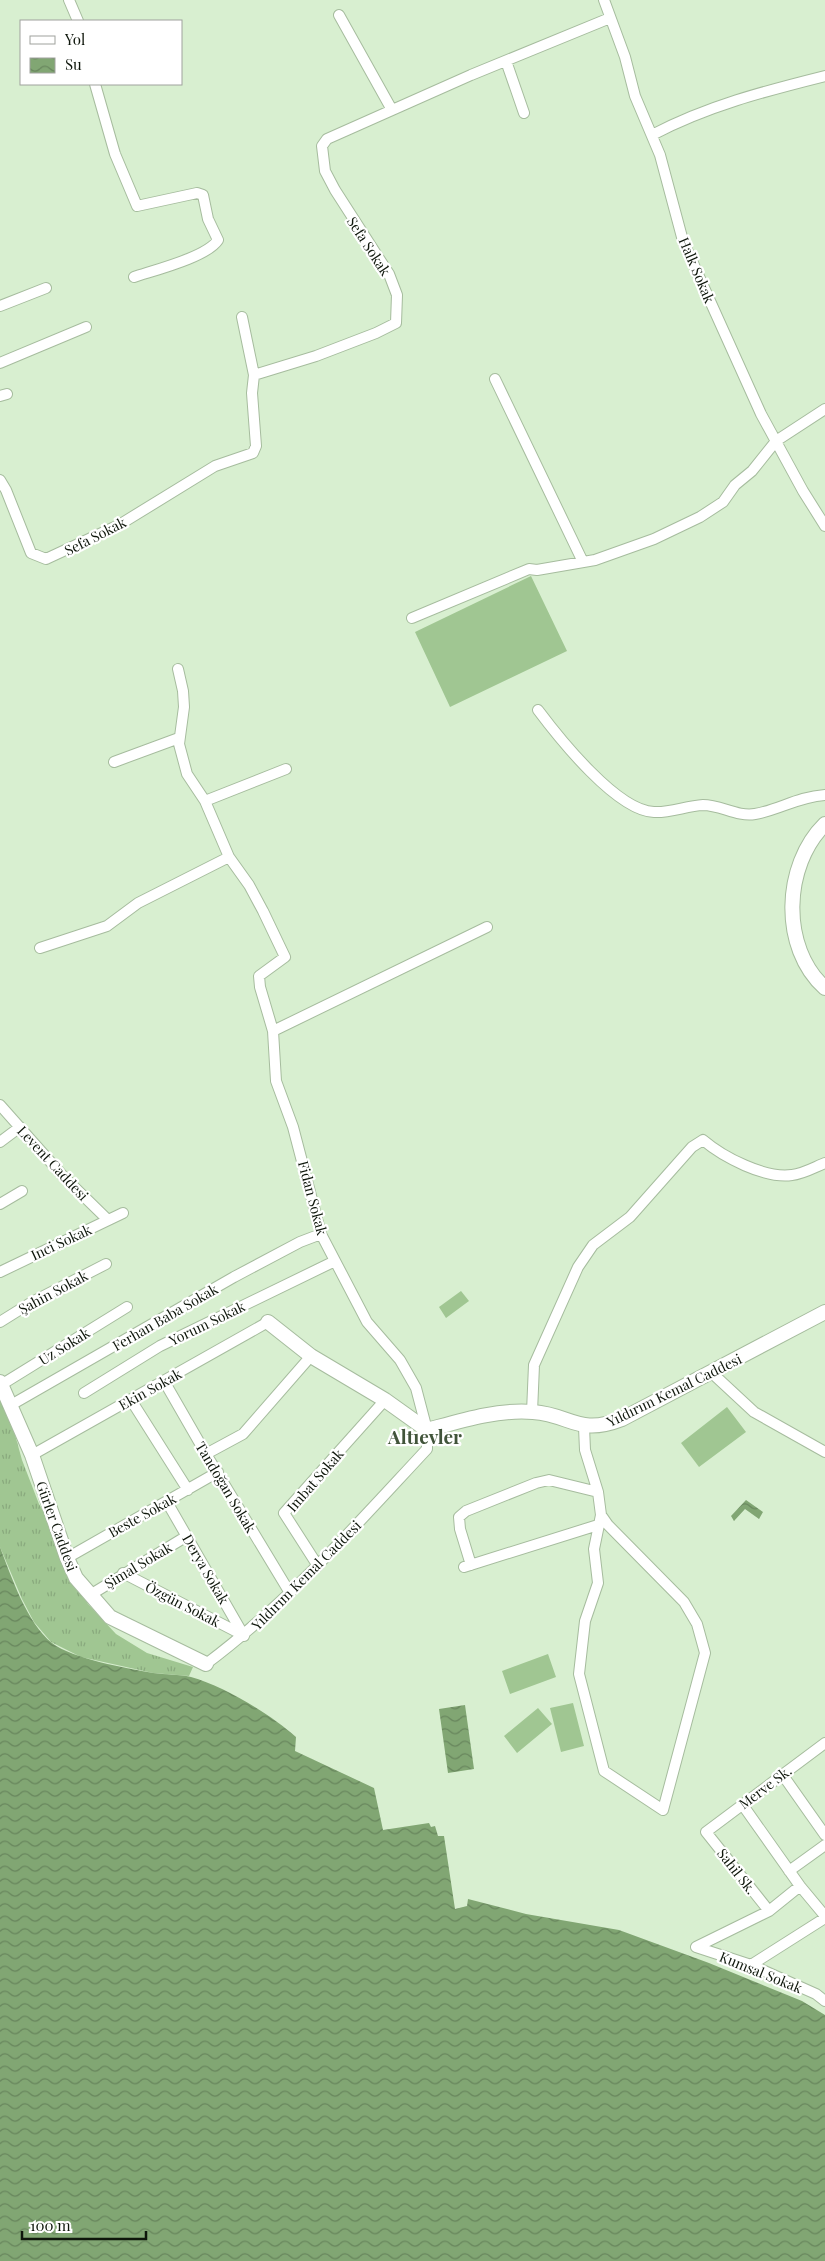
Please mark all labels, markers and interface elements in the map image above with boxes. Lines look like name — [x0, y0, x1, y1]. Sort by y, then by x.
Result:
legend — [20, 20, 182, 85]
text: Yol — [64, 29, 85, 49]
text: Su — [65, 54, 82, 74]
street label: Sefa Sokak — [343, 213, 395, 279]
street label: Halk Sokak — [675, 234, 720, 306]
street label: Sefa Sokak — [61, 512, 129, 560]
street label: Levent Caddesi — [13, 1121, 93, 1205]
street label: Fidan Sokak — [294, 1159, 332, 1238]
street label: Inci Sokak — [28, 1220, 95, 1264]
street label: Şahin Sokak — [15, 1266, 91, 1318]
street label: Ferhan Baba Sokak — [109, 1279, 221, 1355]
street label: Yorum Sokak — [165, 1296, 249, 1350]
street label: Uz Sokak — [35, 1323, 93, 1369]
street label: Yıldırım Kemal Caddesi — [603, 1349, 745, 1431]
street label: Ekin Sokak — [115, 1364, 185, 1414]
district label: Altıevler — [387, 1423, 462, 1449]
street label: Tandoğan Sokak — [191, 1438, 261, 1536]
street label: Imbat Sokak — [282, 1444, 348, 1516]
street label: Gürler Caddesi — [32, 1478, 82, 1574]
street label: Beste Sokak — [105, 1488, 180, 1541]
street label: Yıldırım Kemal Caddesi — [246, 1516, 365, 1635]
street label: Derya Sokak — [178, 1530, 234, 1608]
street label: Şimal Sokak — [101, 1537, 176, 1593]
street label: Özgün Sokak — [142, 1577, 224, 1631]
street label: Merve Sk. — [735, 1761, 795, 1813]
street label: Sahil Sk. — [713, 1844, 761, 1898]
street label: Kumsal Sokak — [717, 1947, 806, 1997]
scale bar — [22, 2208, 146, 2240]
text: 100 m — [30, 2215, 71, 2235]

